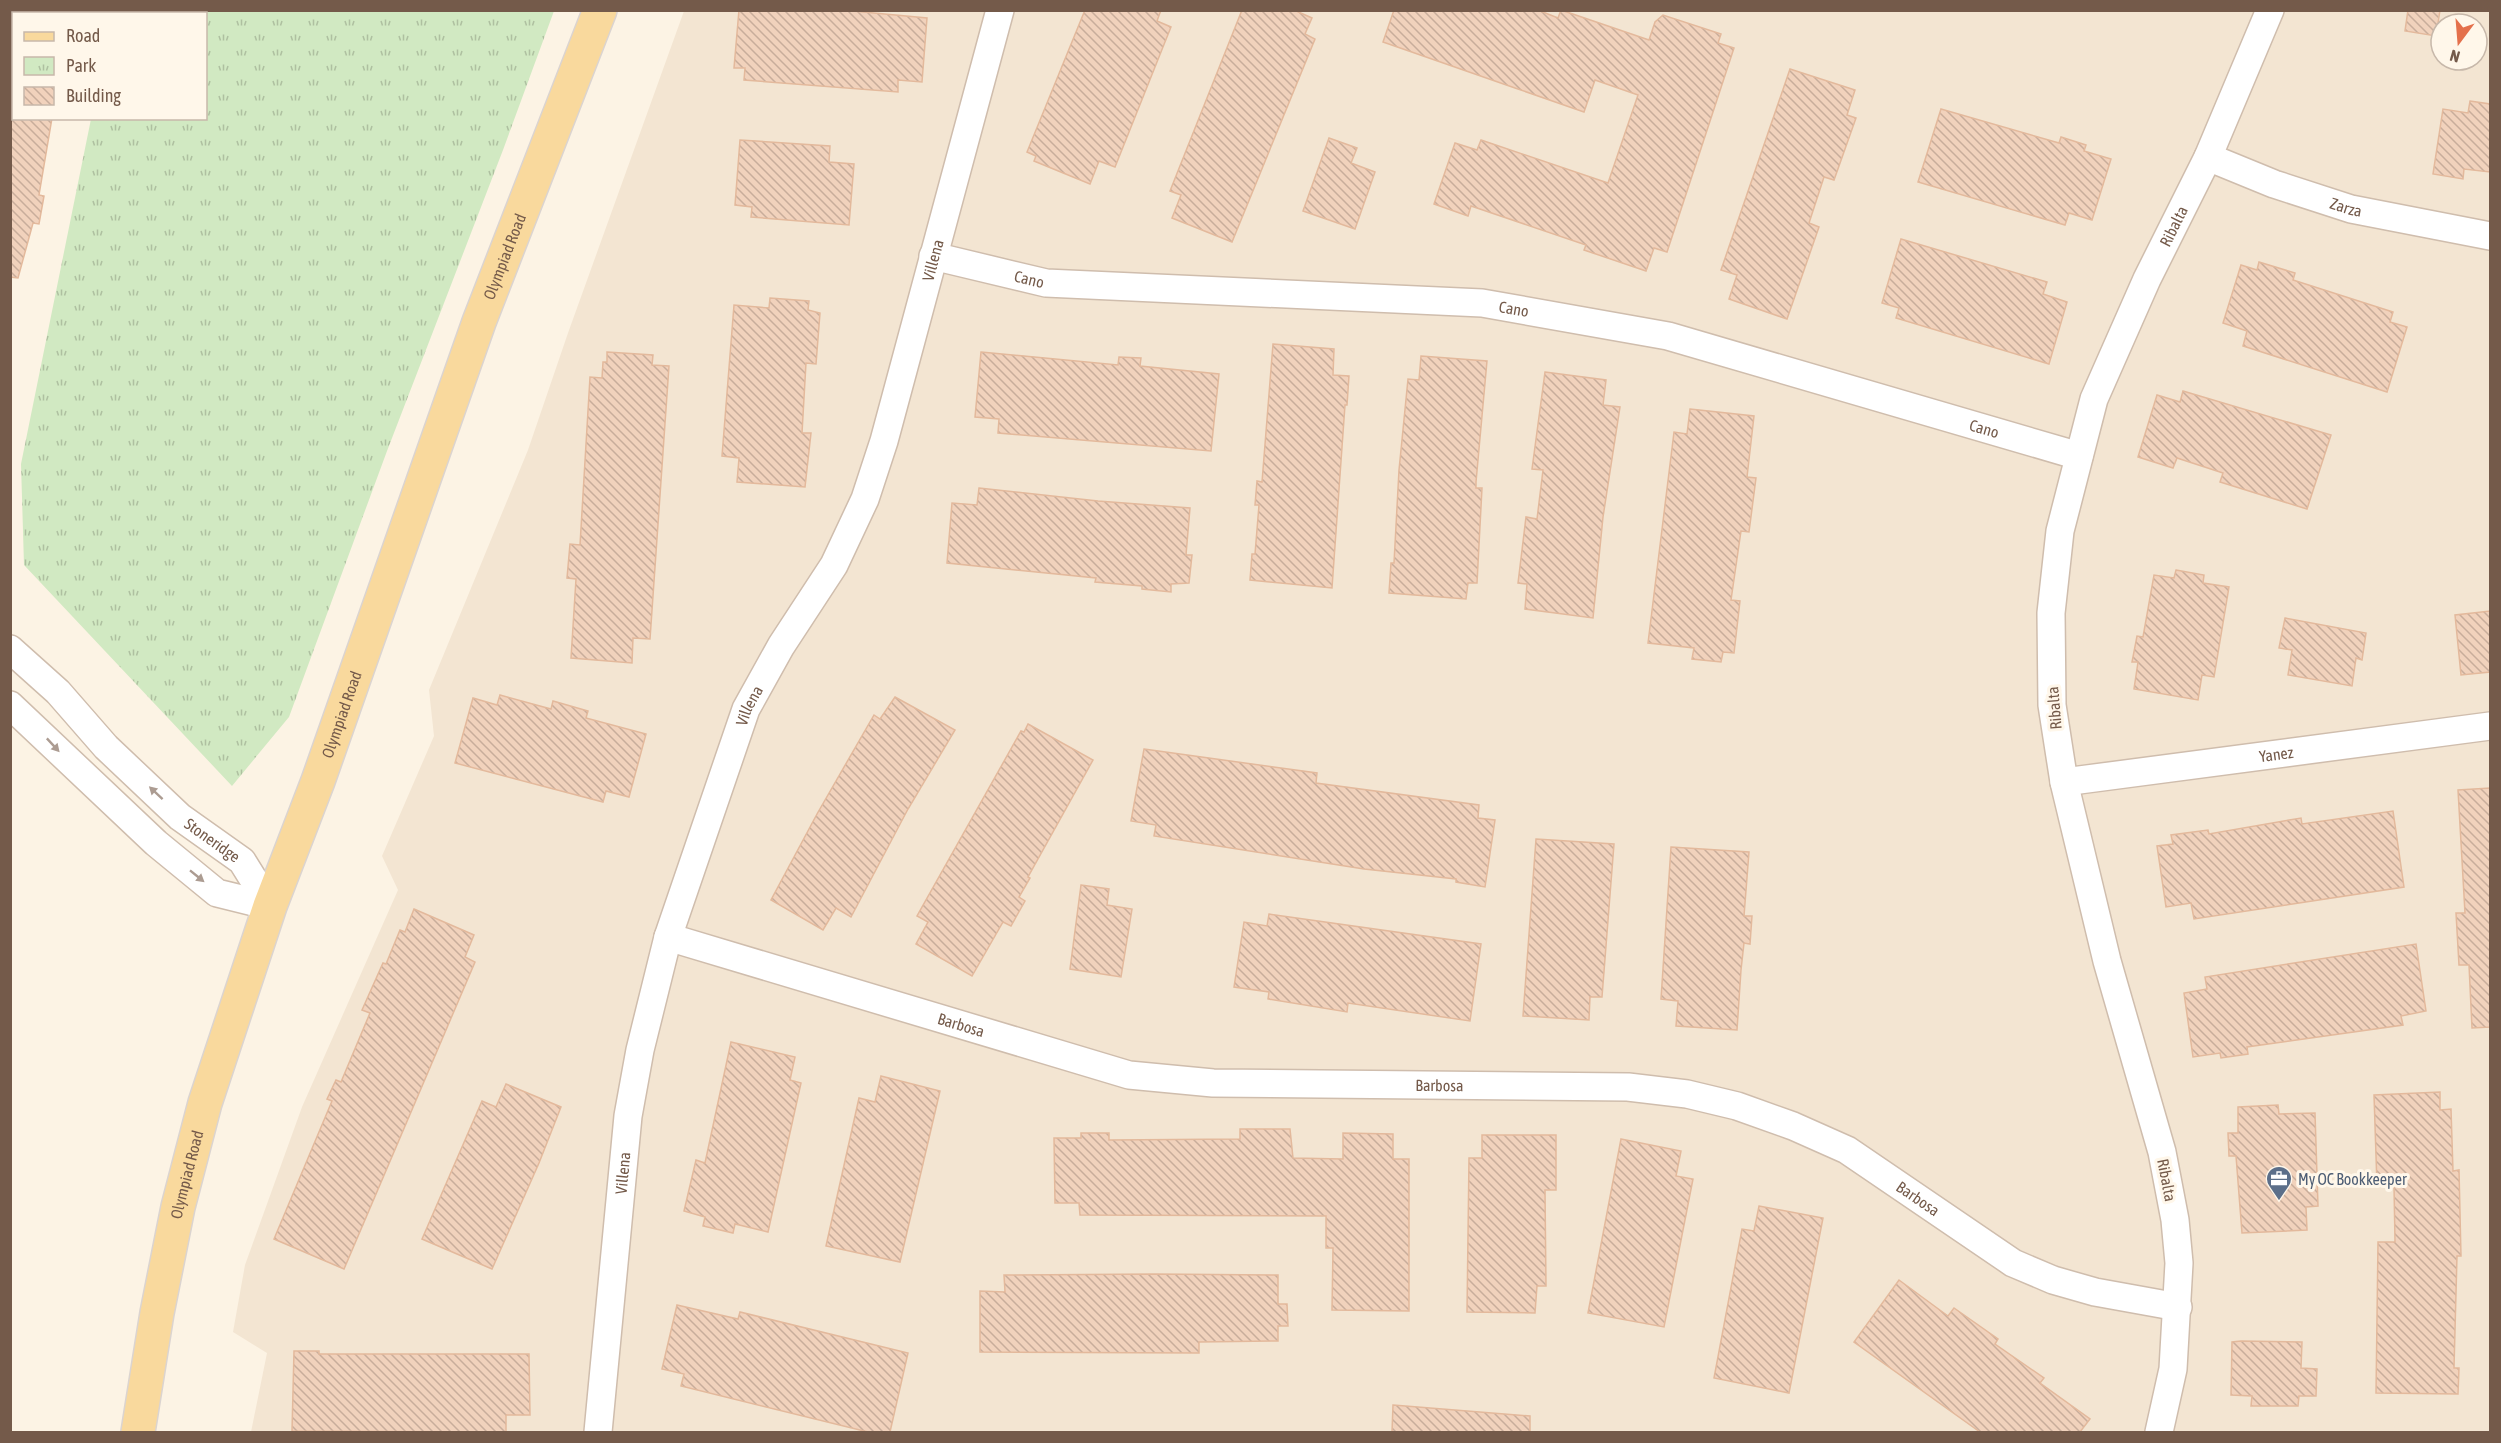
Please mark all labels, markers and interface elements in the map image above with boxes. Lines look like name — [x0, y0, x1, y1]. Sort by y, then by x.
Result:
legend — [12, 12, 207, 120]
north arrow — [2429, 12, 2489, 72]
text: Road — [66, 25, 100, 46]
text: N — [2448, 46, 2462, 66]
text: Park — [66, 55, 96, 76]
text: Building — [66, 85, 121, 106]
street label: Zarza — [2328, 194, 2364, 220]
street label: Ribalta — [2156, 203, 2191, 249]
street label: Olympiad Road — [480, 211, 529, 302]
street label: Villena — [918, 237, 947, 283]
street label: Cano — [1013, 267, 1046, 291]
street label: Cano — [1498, 297, 1530, 320]
street label: Cano — [1967, 415, 2001, 441]
street label: Olympiad Road — [318, 669, 365, 760]
street label: Villena — [732, 683, 766, 728]
street label: Ribalta — [2043, 686, 2065, 730]
one-way arrow — [46, 737, 60, 752]
street label: Yanez — [2258, 743, 2295, 765]
one-way arrow — [148, 786, 163, 800]
street label: Stoneridge — [181, 814, 244, 866]
one-way arrow — [189, 870, 205, 883]
street label: Barbosa — [936, 1009, 987, 1040]
street label: Barbosa — [1415, 1076, 1463, 1094]
street label: Olympiad Road — [167, 1128, 207, 1220]
street label: Villena — [612, 1151, 634, 1195]
street label: Ribalta — [2154, 1157, 2180, 1203]
office icon: My OC Bookkeeper — [2264, 1164, 2294, 1202]
place label: My OC Bookkeeper — [2298, 1170, 2407, 1189]
street label: Barbosa — [1893, 1177, 1943, 1219]

